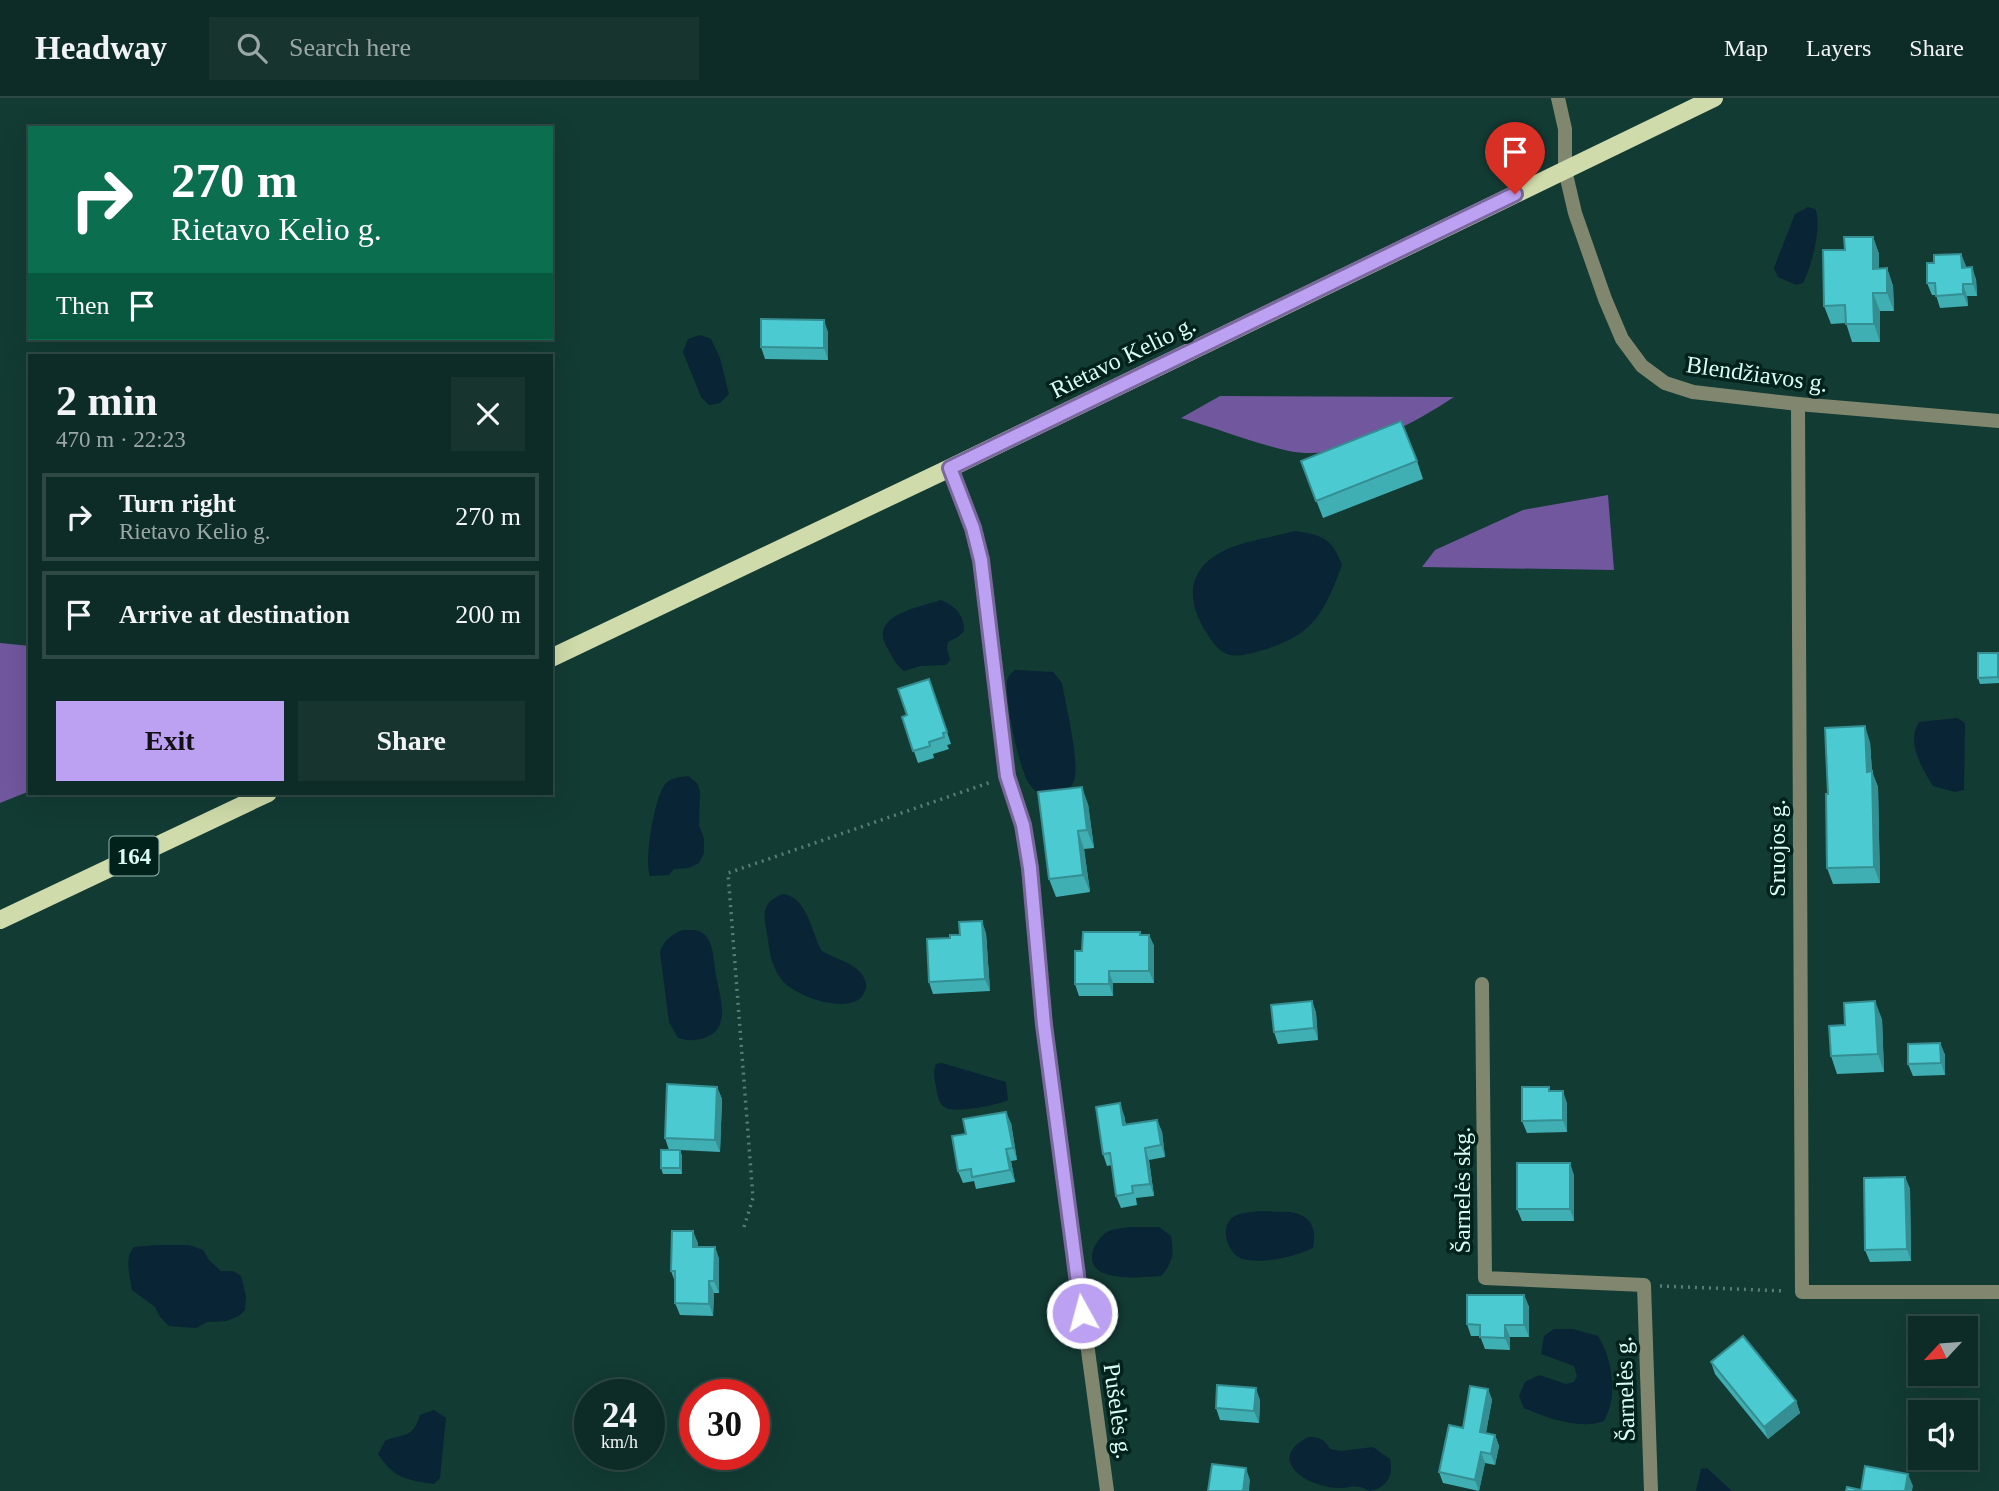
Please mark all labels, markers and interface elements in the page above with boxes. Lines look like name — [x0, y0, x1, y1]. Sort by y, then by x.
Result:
search box — [209, 17, 699, 80]
icon: search — [233, 29, 271, 67]
text: Headway — [35, 30, 167, 66]
text: Search here — [289, 33, 411, 62]
text: Map — [1724, 35, 1768, 61]
text: Layers — [1806, 35, 1871, 61]
text: Share — [1909, 35, 1964, 61]
pin — [1485, 122, 1545, 194]
icon: arrive — [1496, 133, 1534, 171]
text: 270 m — [171, 153, 298, 208]
icon: right — [56, 154, 147, 245]
text: Rietavo Kelio g. — [171, 211, 382, 247]
icon: arrive — [123, 287, 161, 325]
text: Then — [56, 291, 109, 320]
street label: Rietavo Kelio g. — [1046, 311, 1200, 403]
street label: Blendžiavos g. — [1685, 351, 1829, 397]
button: close — [451, 377, 525, 451]
text: 2 min — [56, 378, 158, 424]
text: 470 m · 22:23 — [56, 427, 186, 452]
text: Turn right — [119, 489, 236, 518]
icon: right — [60, 498, 98, 536]
text: 270 m — [455, 502, 521, 531]
text: Rietavo Kelio g. — [119, 519, 270, 544]
icon: arrive — [60, 596, 98, 634]
text: Arrive at destination — [119, 600, 350, 629]
text: 200 m — [455, 600, 521, 629]
button: Exit — [56, 701, 284, 781]
button: Share — [298, 701, 525, 781]
street label: Sruojos g. — [1764, 799, 1790, 897]
road number: 164 — [110, 836, 158, 876]
street label: Šarnelės skg. — [1449, 1127, 1475, 1253]
position arrow — [1045, 1276, 1119, 1350]
north arrow — [1908, 1316, 1978, 1386]
map controls — [1908, 1316, 1978, 1470]
street label: Šarnelės g. — [1610, 1336, 1640, 1442]
street label: Pušelės g. — [1098, 1362, 1138, 1460]
speed limit sign: 30 — [679, 1379, 770, 1470]
text: 24 — [602, 1396, 637, 1435]
button: sound — [1908, 1400, 1978, 1470]
text: km/h — [601, 1432, 638, 1452]

